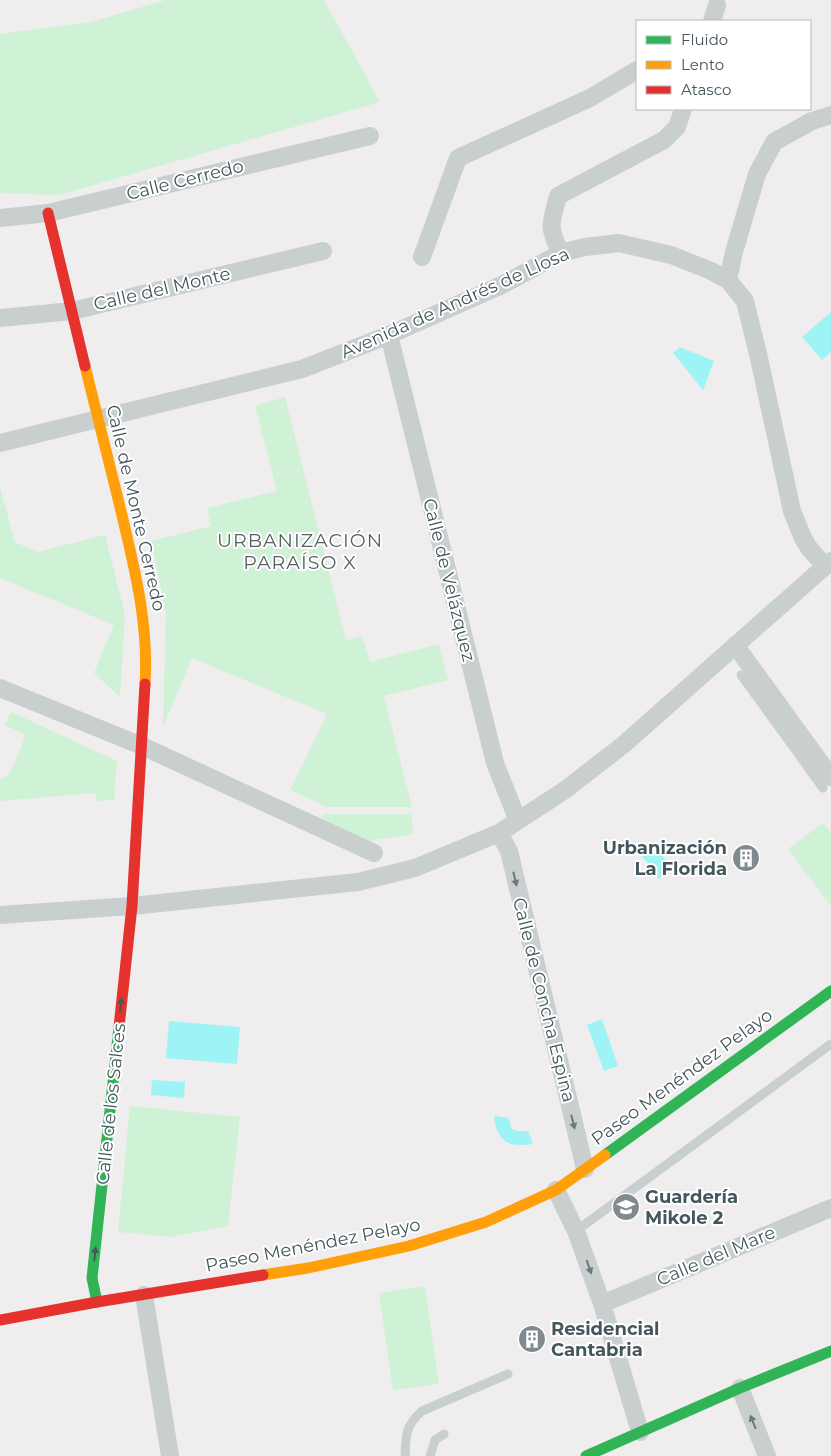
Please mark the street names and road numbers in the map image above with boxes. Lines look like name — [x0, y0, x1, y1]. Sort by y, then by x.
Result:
street label: Calle Cerredo — [124, 155, 246, 205]
street label: Avenida de Andrés de Llosa — [337, 243, 573, 363]
street label: Calle del Monte — [91, 263, 233, 315]
street label: Calle de Monte Cerredo — [102, 403, 170, 613]
street label: Calle de Velázquez — [418, 496, 480, 664]
street label: Calle de Concha Espina — [508, 895, 580, 1105]
street label: Paseo Menéndez Pelayo — [587, 1004, 777, 1150]
street label: Calle de los Salces — [92, 1022, 130, 1186]
street label: Paseo Menéndez Pelayo — [204, 1213, 422, 1277]
street label: Calle del Mare — [653, 1221, 779, 1291]

